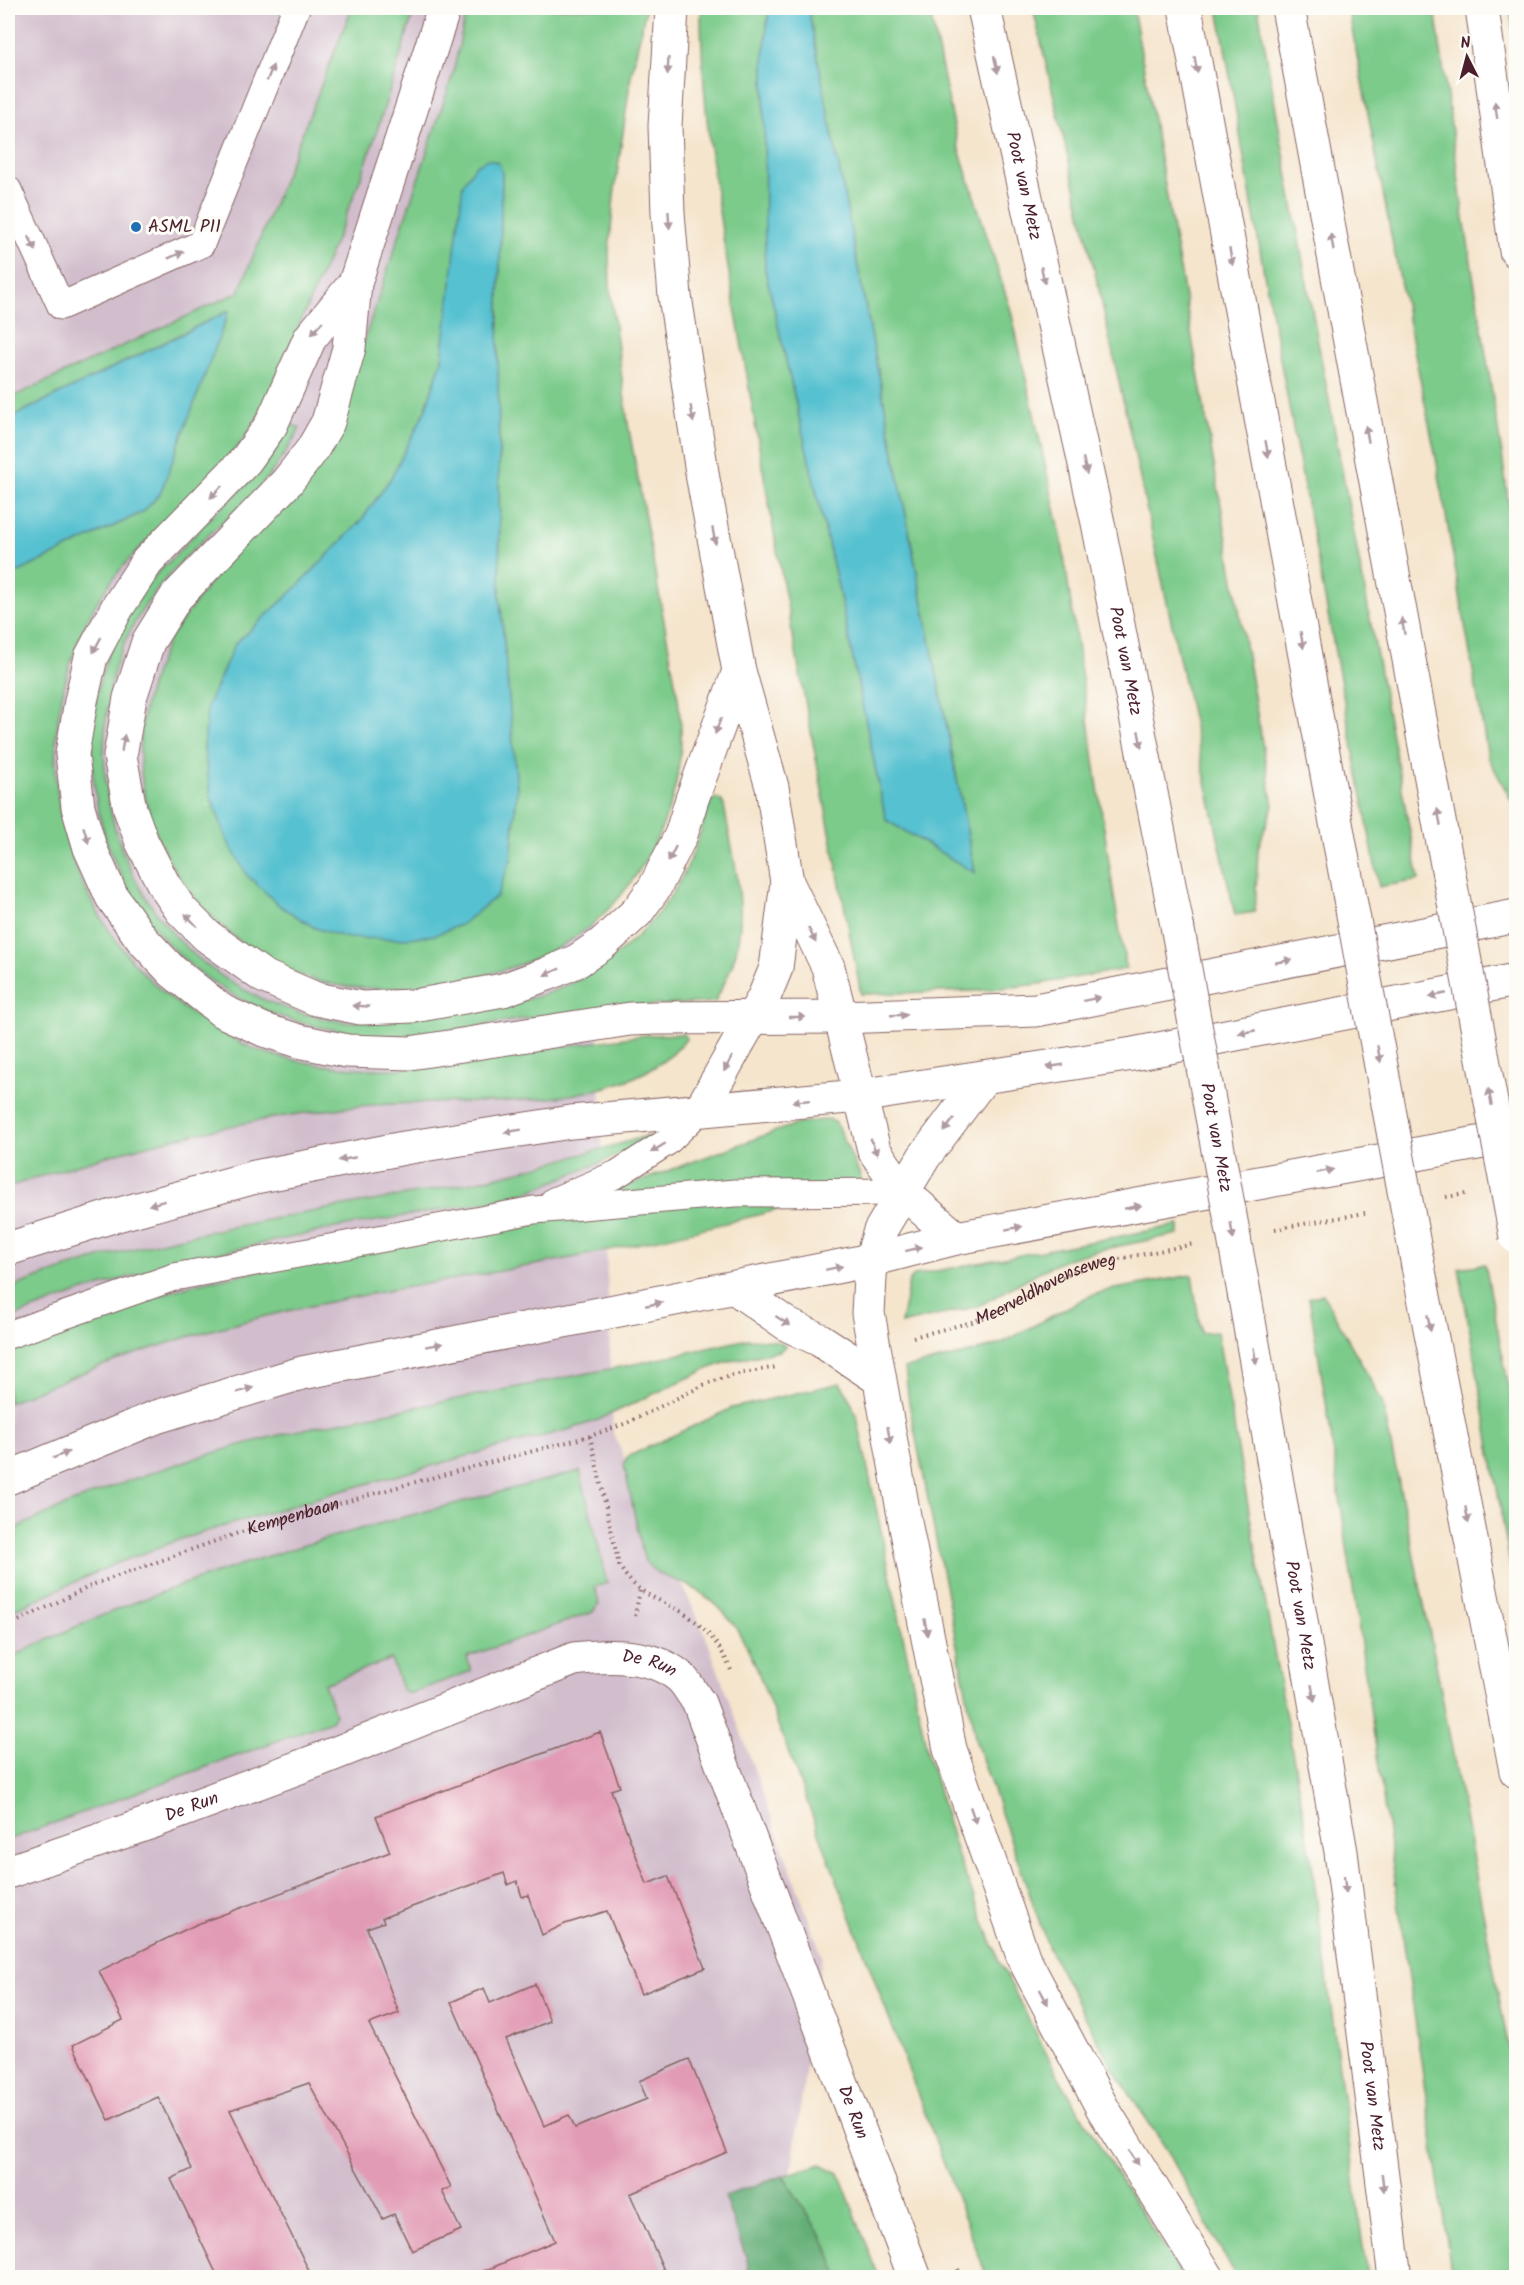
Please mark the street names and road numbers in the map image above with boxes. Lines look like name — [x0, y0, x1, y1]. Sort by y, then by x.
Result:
street label: Poot van Metz — [997, 129, 1049, 243]
street label: Poot van Metz — [1100, 604, 1150, 718]
street label: Poot van Metz — [1192, 1081, 1240, 1194]
street label: Meerveldhovenseweg — [971, 1245, 1119, 1334]
street label: Kempenbaan — [243, 1490, 343, 1544]
street label: Poot van Metz — [1276, 1558, 1324, 1672]
street label: De Run — [621, 1642, 682, 1685]
street label: De Run — [161, 1784, 223, 1830]
street label: Poot van Metz — [1351, 2039, 1393, 2152]
street label: De Run — [829, 2081, 876, 2144]

